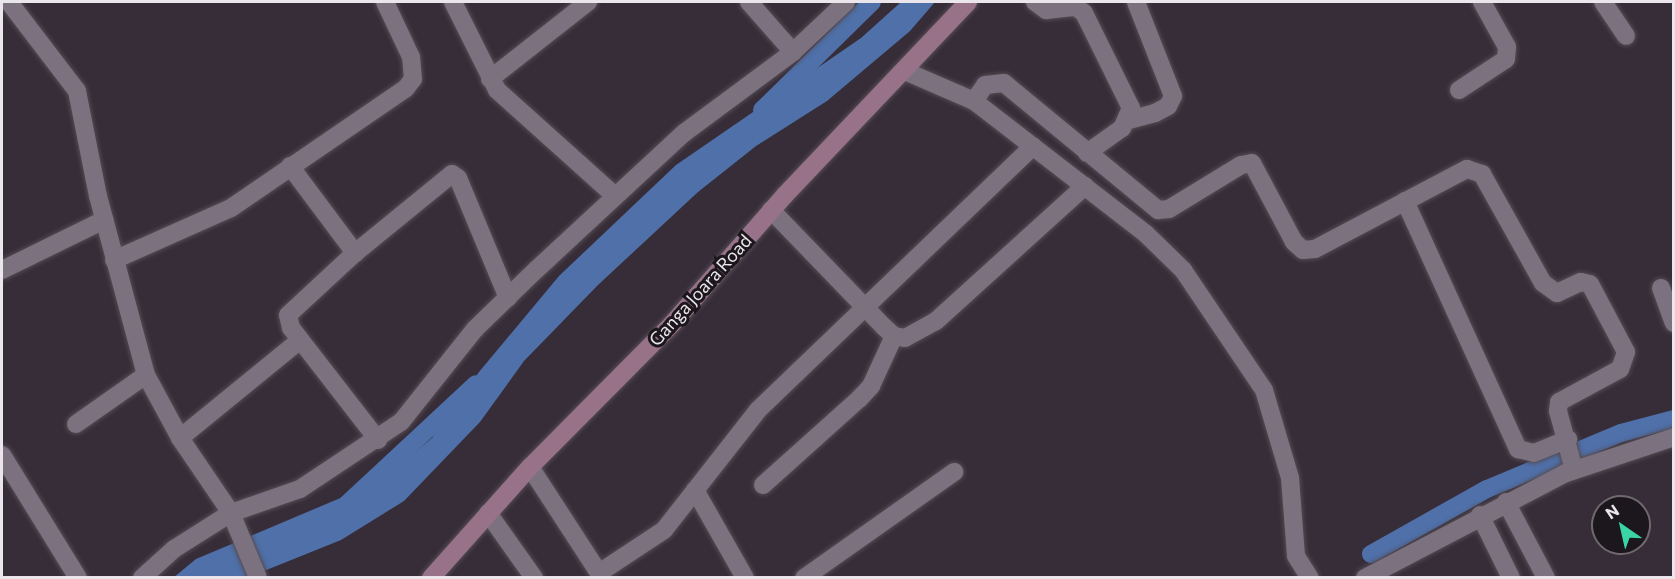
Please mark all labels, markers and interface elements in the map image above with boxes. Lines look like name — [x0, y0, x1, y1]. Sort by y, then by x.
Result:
street label: Ganga Joara Road — [644, 230, 756, 350]
north arrow — [1591, 495, 1651, 555]
text: N — [1601, 500, 1622, 523]

